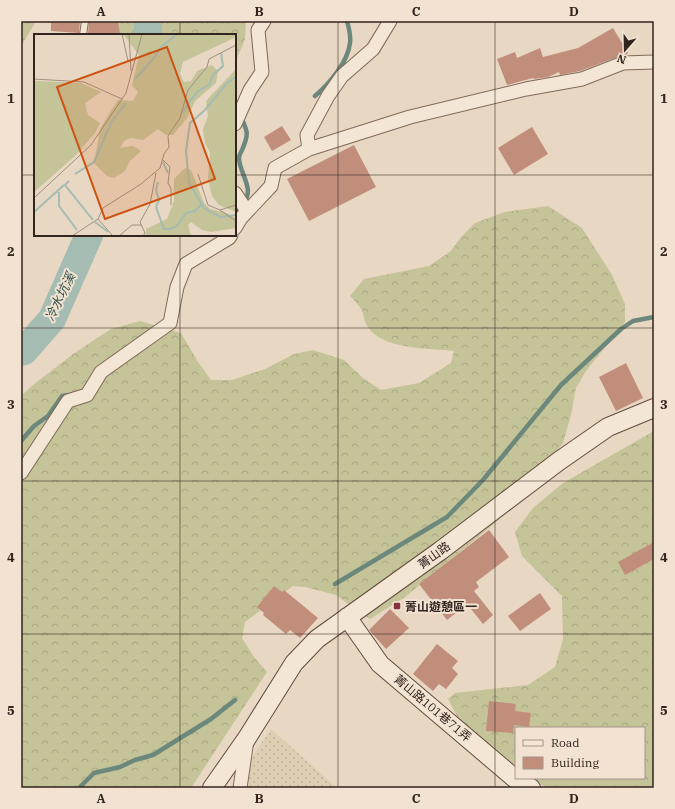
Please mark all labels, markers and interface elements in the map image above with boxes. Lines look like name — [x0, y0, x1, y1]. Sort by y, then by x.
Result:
text: A — [96, 3, 106, 20]
text: B — [254, 3, 264, 20]
text: C — [412, 3, 421, 20]
text: D — [569, 3, 579, 20]
north arrow — [605, 30, 645, 70]
inset map — [34, 34, 236, 236]
text: N — [615, 51, 628, 67]
text: 1 — [7, 90, 15, 107]
text: 1 — [660, 90, 668, 107]
text: 2 — [7, 243, 15, 260]
text: 2 — [660, 243, 668, 260]
water label: 冷水坑溪 — [41, 268, 80, 324]
text: 3 — [7, 396, 15, 413]
text: 3 — [660, 396, 668, 413]
street label: 菁山路 — [415, 538, 453, 572]
text: 4 — [7, 549, 15, 566]
text: 4 — [660, 549, 668, 566]
place label: 菁山遊憩區一 — [405, 599, 477, 614]
marker: 菁山遊憩區一 — [392, 601, 402, 611]
street label: 菁山路101巷71弄 — [391, 671, 475, 745]
text: 5 — [7, 702, 15, 719]
text: 5 — [660, 702, 668, 719]
legend — [515, 727, 645, 779]
text: Road — [551, 735, 580, 750]
text: Building — [551, 755, 599, 770]
text: A — [96, 790, 106, 807]
text: B — [254, 790, 264, 807]
text: C — [412, 790, 421, 807]
text: D — [569, 790, 579, 807]

